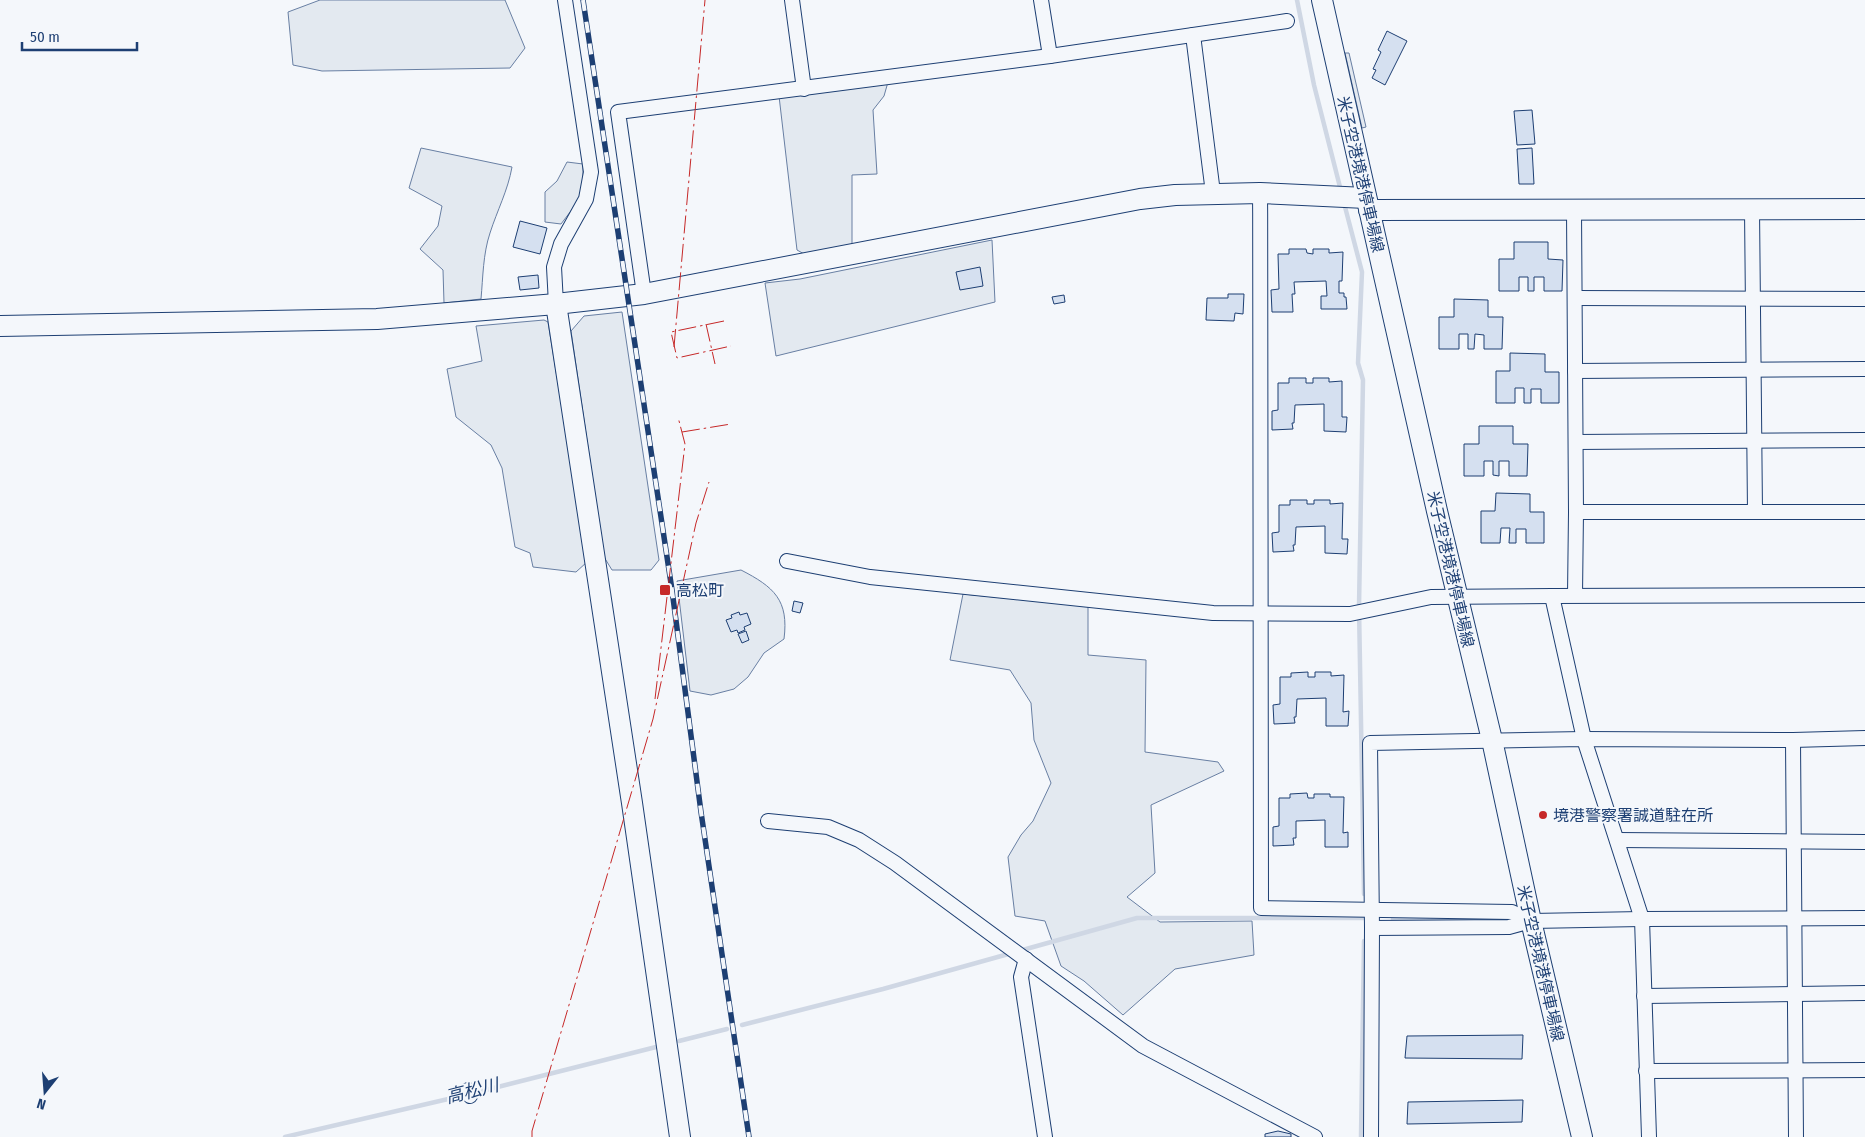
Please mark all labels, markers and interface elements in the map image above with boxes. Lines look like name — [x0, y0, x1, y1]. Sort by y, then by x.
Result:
scale bar — [22, 20, 138, 52]
text: 50 m — [30, 28, 60, 46]
street label: 米子空港境港停車場線 — [1333, 94, 1388, 254]
street label: 米子空港境港停車場線 — [1423, 489, 1478, 649]
place label: 高松町 — [676, 581, 724, 600]
marker: 高松町 — [658, 583, 672, 597]
place label: 境港警察署誠道駐在所 — [1553, 806, 1713, 825]
marker: 境港警察署誠道駐在所 — [1537, 809, 1549, 821]
street label: 米子空港境港停車場線 — [1513, 883, 1568, 1043]
north arrow — [20, 1067, 70, 1117]
water label: 高松川 — [443, 1073, 503, 1108]
text: N — [35, 1095, 48, 1113]

